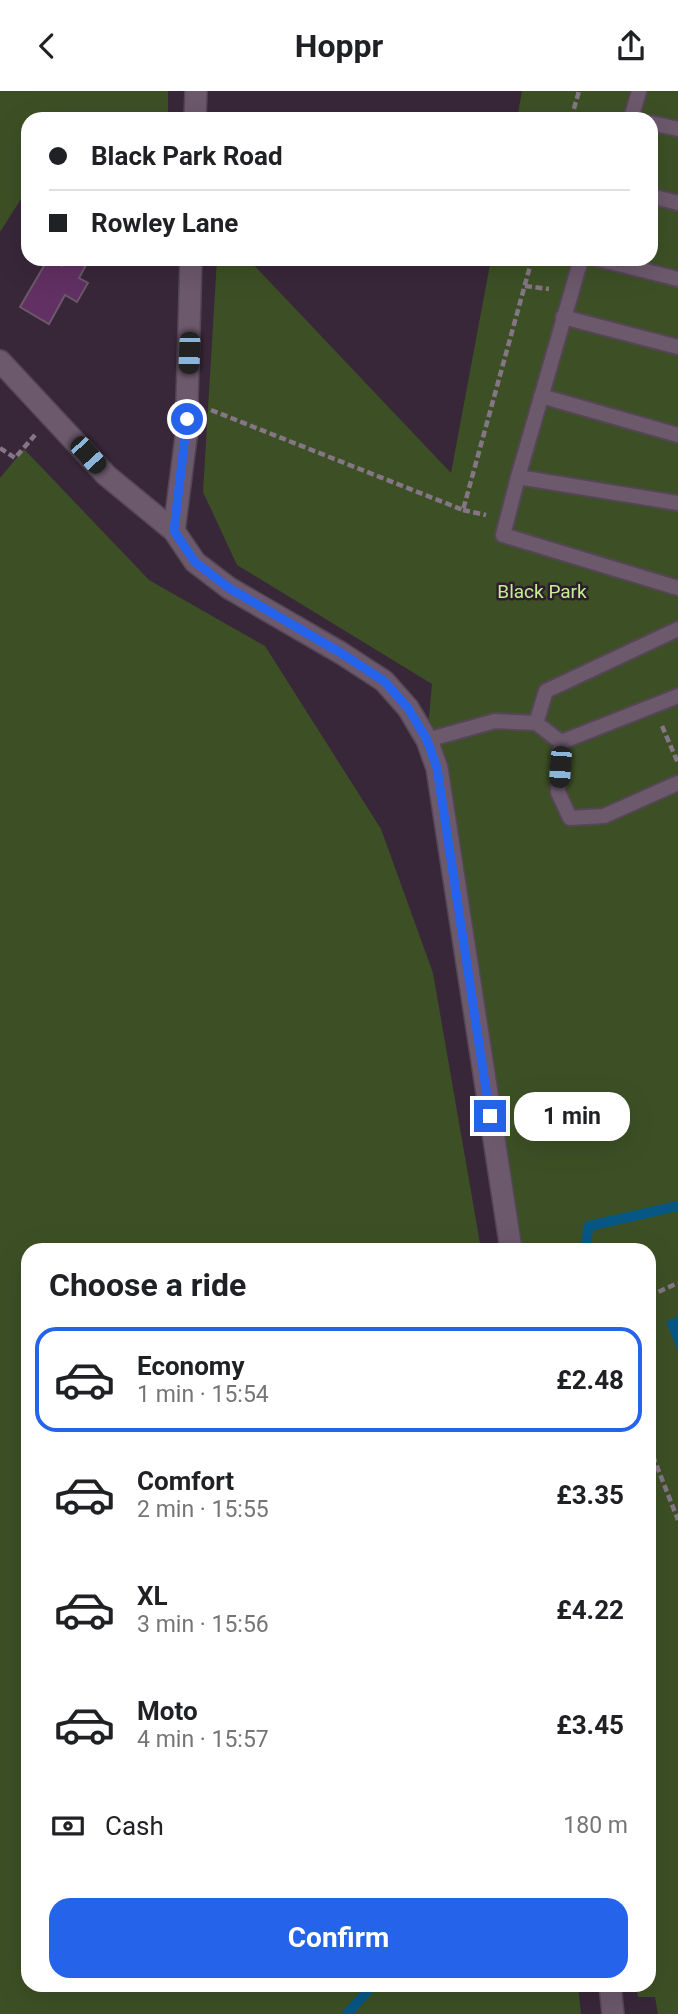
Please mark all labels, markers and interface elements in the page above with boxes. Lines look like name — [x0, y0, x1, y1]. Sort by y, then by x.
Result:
icon: back — [28, 27, 66, 65]
text: Hoppr — [295, 27, 383, 65]
icon: share — [612, 27, 650, 65]
text: Black Park Road — [91, 141, 283, 171]
text: Rowley Lane — [91, 208, 238, 238]
car — [178, 332, 201, 374]
route start — [171, 403, 203, 435]
car — [67, 432, 110, 478]
park label: Black Park — [497, 580, 587, 603]
car — [549, 745, 572, 789]
callout: 1 min — [514, 1091, 630, 1141]
route end — [474, 1100, 506, 1132]
text: 1 min — [543, 1103, 601, 1130]
text: Choose a ride — [49, 1266, 246, 1304]
icon: car — [53, 1348, 116, 1411]
text: Economy — [137, 1351, 244, 1381]
text: £2.48 — [556, 1365, 624, 1395]
text: 1 min · 15:54 — [137, 1381, 269, 1408]
icon: car — [53, 1463, 116, 1526]
text: Comfort — [137, 1466, 234, 1496]
text: £3.35 — [556, 1480, 624, 1510]
text: 2 min · 15:55 — [137, 1496, 269, 1523]
icon: car — [53, 1578, 116, 1641]
text: XL — [137, 1581, 168, 1611]
text: £4.22 — [556, 1595, 624, 1625]
text: 3 min · 15:56 — [137, 1611, 269, 1638]
icon: car — [53, 1693, 116, 1756]
text: Moto — [137, 1696, 198, 1726]
text: £3.45 — [556, 1710, 624, 1740]
text: 4 min · 15:57 — [137, 1726, 269, 1753]
icon: cash — [49, 1807, 87, 1845]
text: Cash — [105, 1811, 164, 1841]
text: 180 m — [563, 1812, 628, 1839]
button: Confirm — [49, 1898, 628, 1978]

